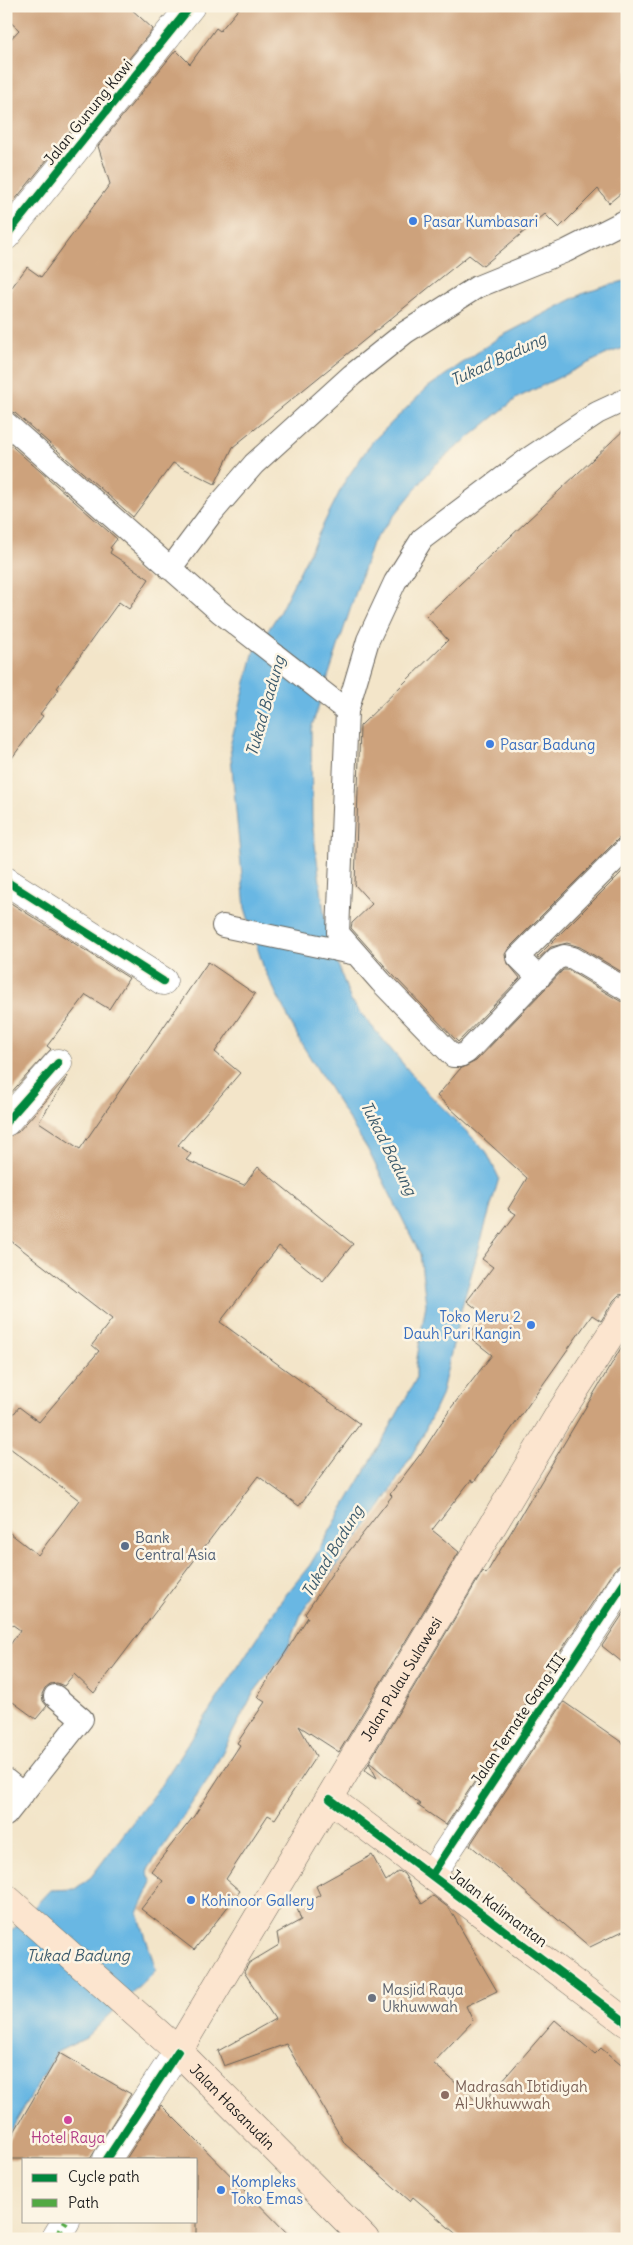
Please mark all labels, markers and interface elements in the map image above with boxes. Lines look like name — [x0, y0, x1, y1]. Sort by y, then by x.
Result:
street label: Jalan Gunung Kawi — [39, 55, 137, 169]
place label: Pasar Kumbasari — [423, 212, 538, 231]
marker: Pasar Kumbasari — [407, 215, 419, 227]
water label: Tukad Badung — [447, 328, 550, 390]
water label: Tukad Badung — [241, 653, 289, 758]
place label: Pasar Badung — [500, 735, 595, 754]
marker: Pasar Badung — [484, 738, 496, 750]
water label: Tukad Badung — [357, 1097, 422, 1200]
place label: Toko Meru 2 Dauh Puri Kangin — [403, 1307, 521, 1343]
marker: Toko Meru 2 Dauh Puri Kangin — [525, 1319, 537, 1331]
water label: Tukad Badung — [297, 1501, 368, 1600]
place label: Bank Central Asia — [135, 1528, 216, 1564]
marker: Bank Central Asia — [119, 1540, 131, 1552]
street label: Jalan Pulau Sulawesi — [356, 1613, 445, 1744]
street label: Jalan Ternate Gang III — [467, 1650, 569, 1788]
street label: Jalan Kalimantan — [446, 1865, 552, 1951]
place label: Kohinoor Gallery — [201, 1891, 315, 1910]
marker: Kohinoor Gallery — [185, 1894, 197, 1906]
water label: Tukad Badung — [26, 1945, 131, 1965]
place label: Masjid Raya Ukhuwwah — [382, 1980, 464, 2016]
marker: Masjid Raya Ukhuwwah — [366, 1992, 378, 2004]
street label: Jalan Hasanudin — [186, 2059, 280, 2153]
place label: Madrasah Ibtidiyah Al-Ukhuwwah — [455, 2077, 588, 2113]
marker: Madrasah Ibtidiyah Al-Ukhuwwah — [439, 2089, 451, 2101]
marker: Hotel Raya — [62, 2114, 74, 2126]
place label: Hotel Raya — [31, 2128, 105, 2147]
legend — [22, 2158, 198, 2222]
text: Cycle path — [68, 2167, 140, 2186]
place label: Kompleks Toko Emas — [231, 2172, 303, 2208]
marker: Kompleks Toko Emas — [215, 2184, 227, 2196]
text: Path — [68, 2193, 99, 2212]

